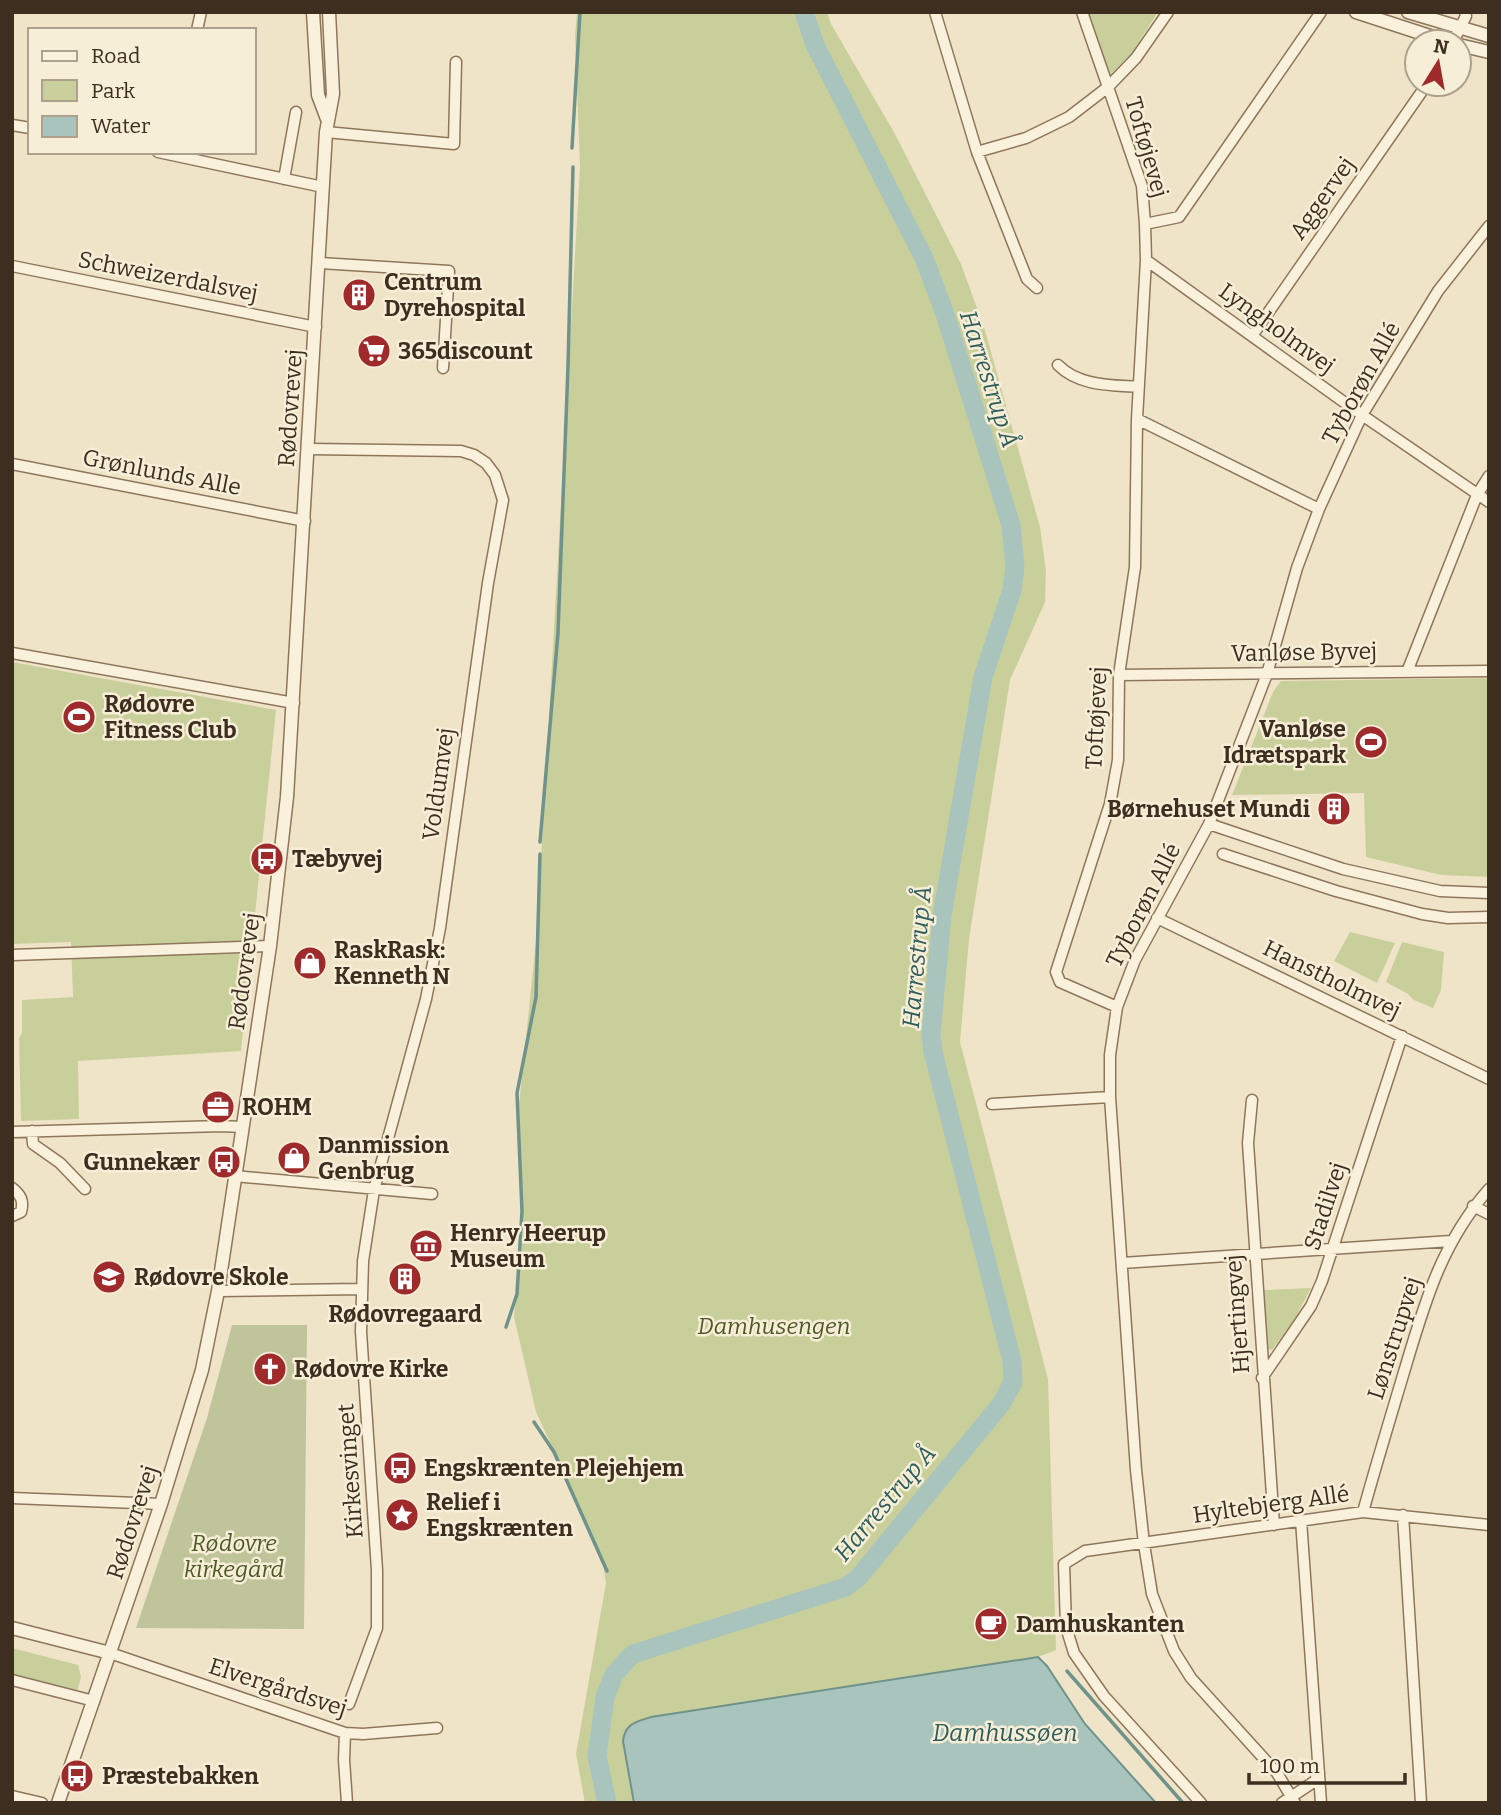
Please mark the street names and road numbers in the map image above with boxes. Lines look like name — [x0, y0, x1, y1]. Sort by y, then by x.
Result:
street label: Toftøjevej — [1119, 93, 1175, 201]
street label: Aggervej — [1283, 151, 1361, 245]
street label: Schweizerdalsvej — [76, 245, 260, 307]
street label: Lyngholmvej — [1214, 277, 1340, 379]
street label: Tyborøn Allé — [1316, 317, 1406, 449]
street label: Rødovrevej — [272, 348, 308, 468]
street label: Grønlunds Alle — [80, 443, 244, 501]
street label: Vanløse Byvej — [1231, 637, 1377, 667]
street label: Toftøjevej — [1079, 666, 1113, 770]
street label: Voldumvej — [416, 726, 460, 842]
street label: Tyborøn Allé — [1100, 838, 1186, 972]
street label: Rødovrevej — [222, 911, 266, 1031]
street label: Hanstholmvej — [1259, 934, 1405, 1024]
street label: Stadilvej — [1298, 1158, 1352, 1254]
street label: Hjertingvej — [1219, 1253, 1255, 1375]
street label: Lønstrupvej — [1361, 1273, 1427, 1403]
street label: Kirkesvinget — [331, 1403, 369, 1539]
street label: Rødovrevej — [100, 1461, 164, 1583]
street label: Hyltebjerg Allé — [1191, 1479, 1351, 1529]
street label: Elvergårdsvej — [205, 1651, 351, 1723]

